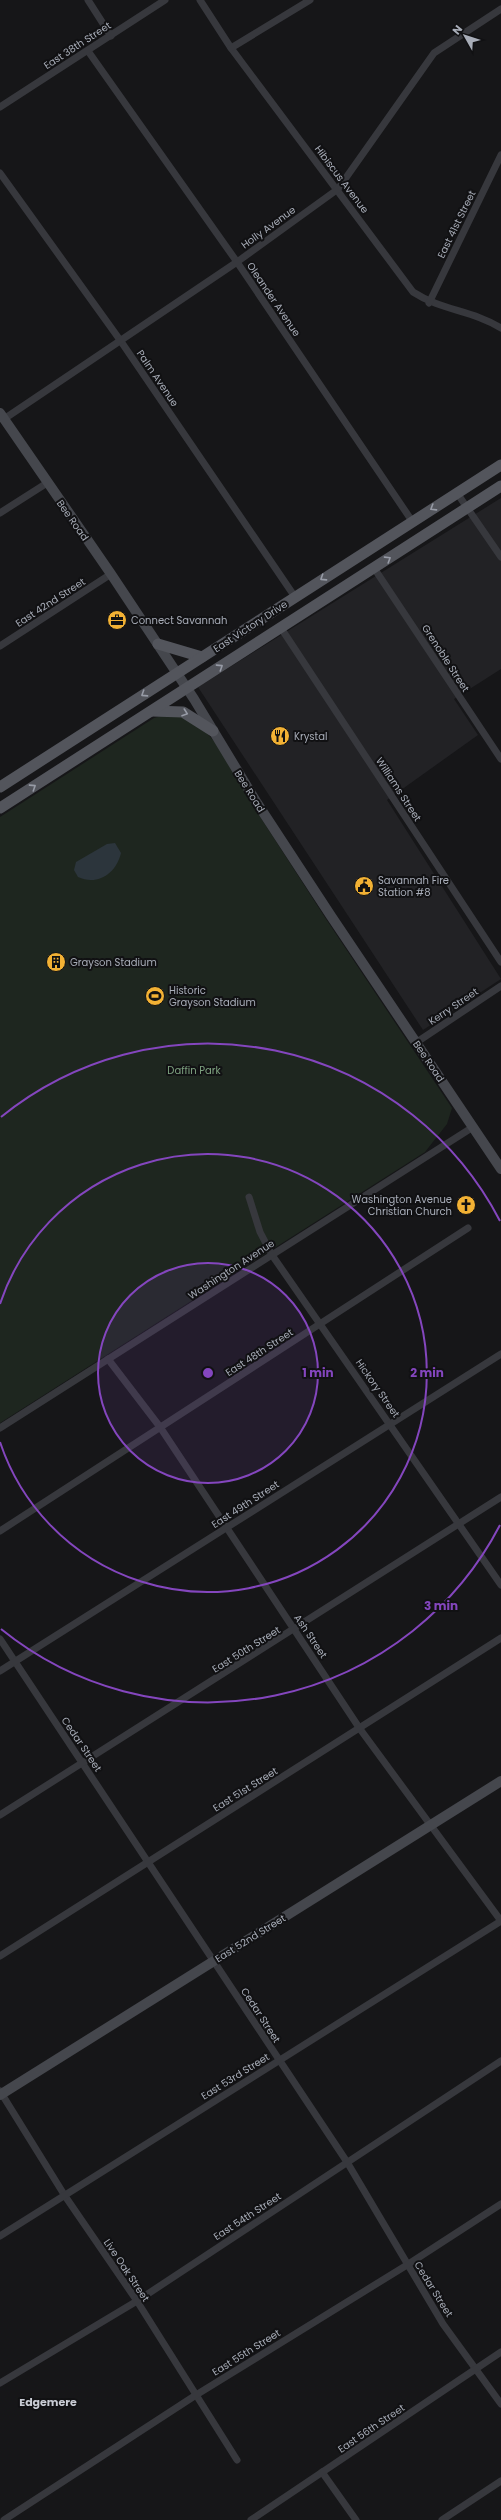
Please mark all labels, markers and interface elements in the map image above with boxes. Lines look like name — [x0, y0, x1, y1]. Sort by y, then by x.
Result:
north arrow — [445, 16, 485, 56]
street label: East 38th Street — [41, 18, 114, 73]
text: N — [448, 21, 466, 38]
street label: Hibiscus Avenue — [311, 142, 372, 216]
street label: East 41st Street — [434, 187, 480, 261]
street label: Holly Avenue — [238, 203, 299, 252]
street label: Oleander Avenue — [243, 259, 304, 339]
street label: Palm Avenue — [133, 347, 182, 410]
street label: Bee Road — [53, 497, 92, 544]
one-way arrow — [430, 503, 437, 511]
one-way arrow — [384, 556, 391, 564]
one-way arrow — [320, 573, 327, 581]
street label: East 42nd Street — [12, 574, 88, 631]
street label: East Victory Drive — [210, 597, 290, 656]
office icon: Connect Savannah — [106, 609, 128, 631]
place label: Connect Savannah — [131, 613, 227, 628]
street label: Grenoble Street — [418, 622, 473, 695]
one-way arrow — [215, 665, 222, 672]
one-way arrow — [141, 689, 148, 697]
one-way arrow — [181, 709, 188, 717]
restaurant icon: Krystal — [269, 725, 291, 747]
place label: Krystal — [294, 729, 327, 744]
street label: Williams Street — [372, 754, 425, 825]
street label: Bee Road — [231, 767, 268, 815]
one-way arrow — [29, 784, 36, 792]
place label: Savannah Fire Station #8 — [378, 873, 449, 900]
public building icon: Savannah Fire Station #8 — [353, 875, 375, 897]
building icon: Grayson Stadium — [45, 951, 67, 973]
place label: Grayson Stadium — [70, 955, 157, 970]
place label: Historic Grayson Stadium — [169, 983, 256, 1010]
street label: Kerry Street — [425, 984, 481, 1029]
sports icon: Historic Grayson Stadium — [144, 985, 166, 1007]
street label: Bee Road — [409, 1038, 448, 1085]
park label: Daffin Park — [167, 1063, 222, 1078]
place label: Washington Avenue Christian Church — [352, 1192, 452, 1219]
church icon: Washington Avenue Christian Church — [455, 1194, 477, 1216]
street label: Washington Avenue — [185, 1236, 277, 1303]
street label: East 48th Street — [222, 1325, 296, 1380]
street label: Hickory Street — [352, 1356, 404, 1421]
text: 1 min — [302, 1364, 334, 1381]
text: 2 min — [410, 1364, 444, 1381]
centre of rings — [201, 1366, 215, 1380]
street label: East 49th Street — [208, 1477, 282, 1532]
text: 3 min — [424, 1597, 458, 1614]
street label: Ash Street — [290, 1611, 331, 1662]
street label: East 50th Street — [209, 1622, 284, 1676]
street label: Cedar Street — [58, 1714, 106, 1775]
street label: East 51st Street — [210, 1763, 281, 1815]
street label: East 52nd Street — [212, 1911, 289, 1966]
street label: Cedar Street — [237, 1985, 284, 2046]
street label: East 53rd Street — [198, 2049, 273, 2103]
street label: East 54th Street — [210, 2189, 284, 2244]
street label: Live Oak Street — [100, 2236, 153, 2305]
street label: Cedar Street — [410, 2259, 457, 2320]
street label: East 55th Street — [209, 2325, 284, 2379]
district label: Edgemere — [19, 2394, 77, 2410]
street label: East 56th Street — [335, 2400, 408, 2456]

